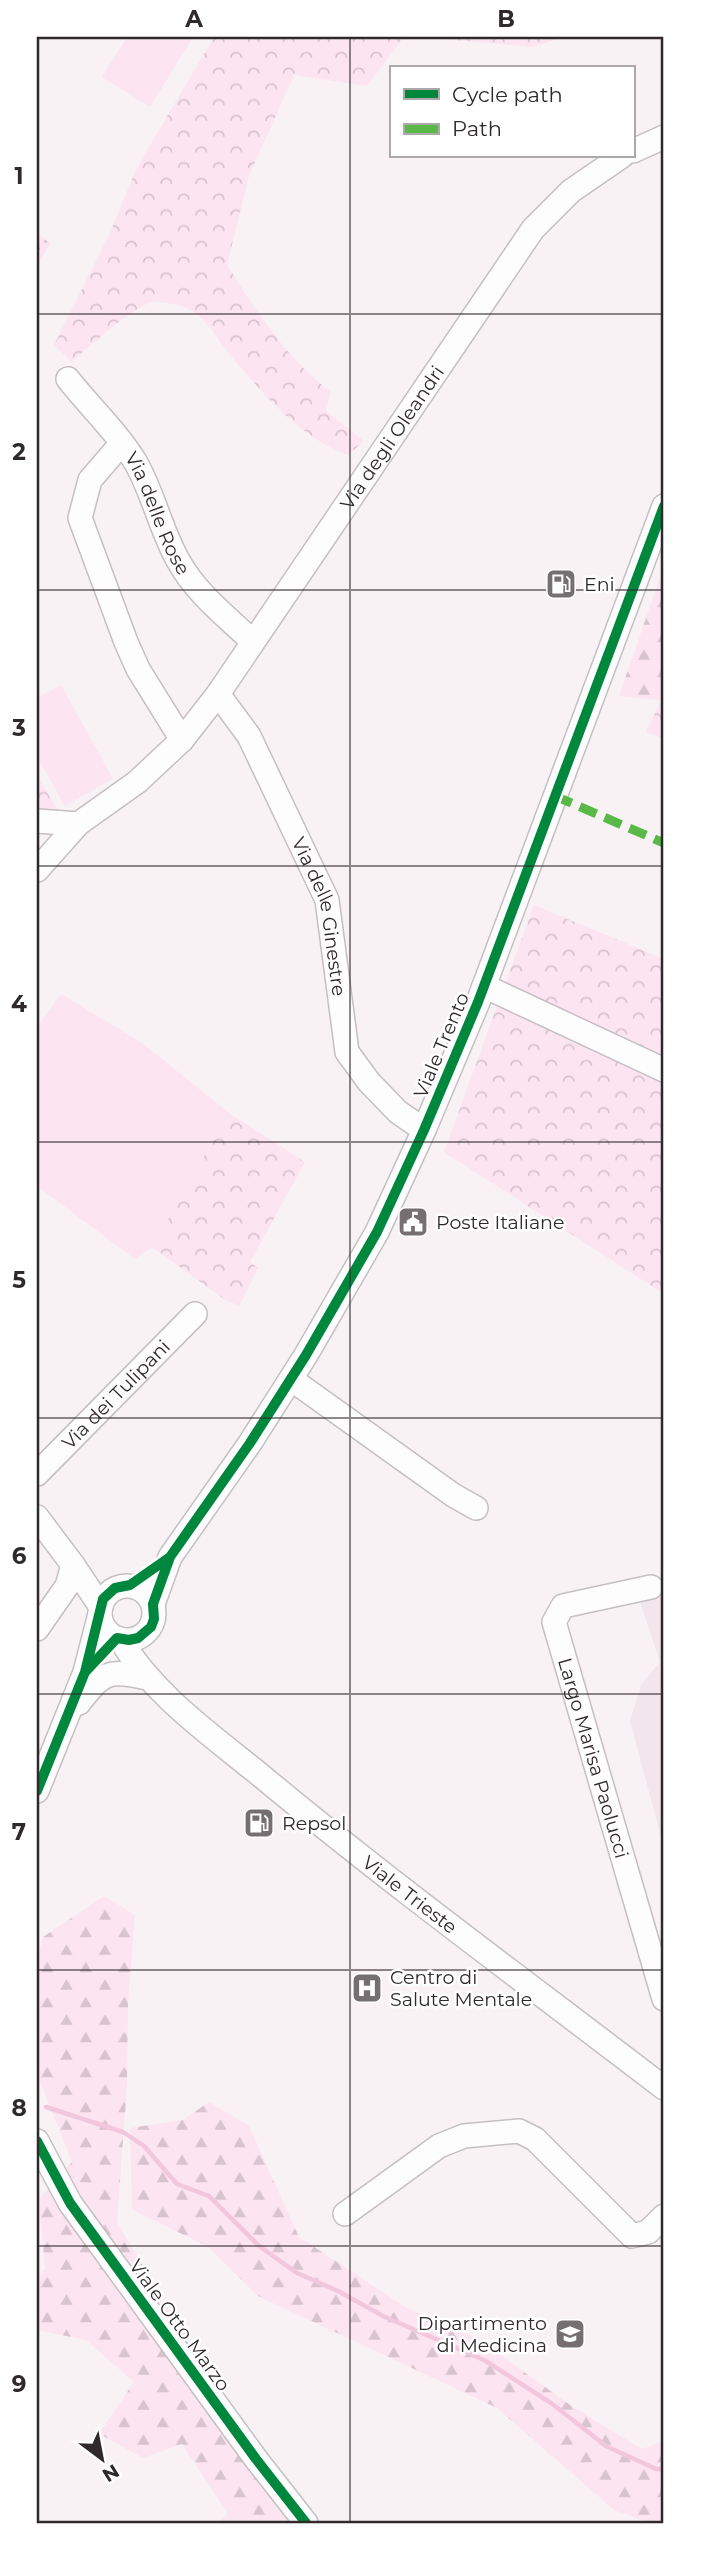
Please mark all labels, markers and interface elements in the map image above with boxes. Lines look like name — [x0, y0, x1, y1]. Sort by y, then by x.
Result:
text: A — [184, 5, 203, 33]
text: B — [497, 5, 515, 33]
legend — [390, 66, 634, 158]
text: Cycle path — [452, 82, 563, 107]
text: Path — [452, 116, 502, 141]
text: 1 — [14, 162, 24, 190]
street label: Via degli Oleandri — [335, 361, 449, 514]
text: 2 — [12, 438, 26, 466]
street label: Via delle Rose — [120, 448, 195, 579]
fuel station icon: Eni — [544, 567, 578, 601]
place label: Eni — [584, 573, 615, 596]
text: 3 — [11, 714, 26, 742]
street label: Via delle Ginestre — [287, 833, 351, 998]
street label: Viale Trento — [409, 989, 474, 1101]
text: 4 — [11, 990, 27, 1018]
public building icon: Poste Italiane — [396, 1205, 430, 1239]
place label: Poste Italiane — [436, 1211, 564, 1234]
text: 5 — [12, 1266, 26, 1294]
street label: Via dei Tulipani — [57, 1335, 175, 1454]
text: 6 — [12, 1542, 27, 1570]
street label: Largo Marisa Paolucci — [553, 1655, 633, 1861]
fuel station icon: Repsol — [242, 1806, 276, 1840]
place label: Repsol — [282, 1812, 346, 1835]
text: 7 — [12, 1818, 26, 1846]
street label: Viale Trieste — [358, 1851, 462, 1939]
place label: Centro di Salute Mentale — [390, 1966, 532, 2011]
hospital icon: Centro di Salute Mentale — [350, 1971, 384, 2005]
text: 8 — [11, 2094, 27, 2122]
street label: Viale Otto Marzo — [124, 2255, 235, 2396]
place label: Dipartimento di Medicina — [418, 2312, 547, 2357]
school or university icon: Dipartimento di Medicina — [553, 2317, 587, 2351]
text: 9 — [12, 2370, 26, 2398]
north arrow — [66, 2424, 136, 2494]
text: N — [98, 2459, 123, 2487]

